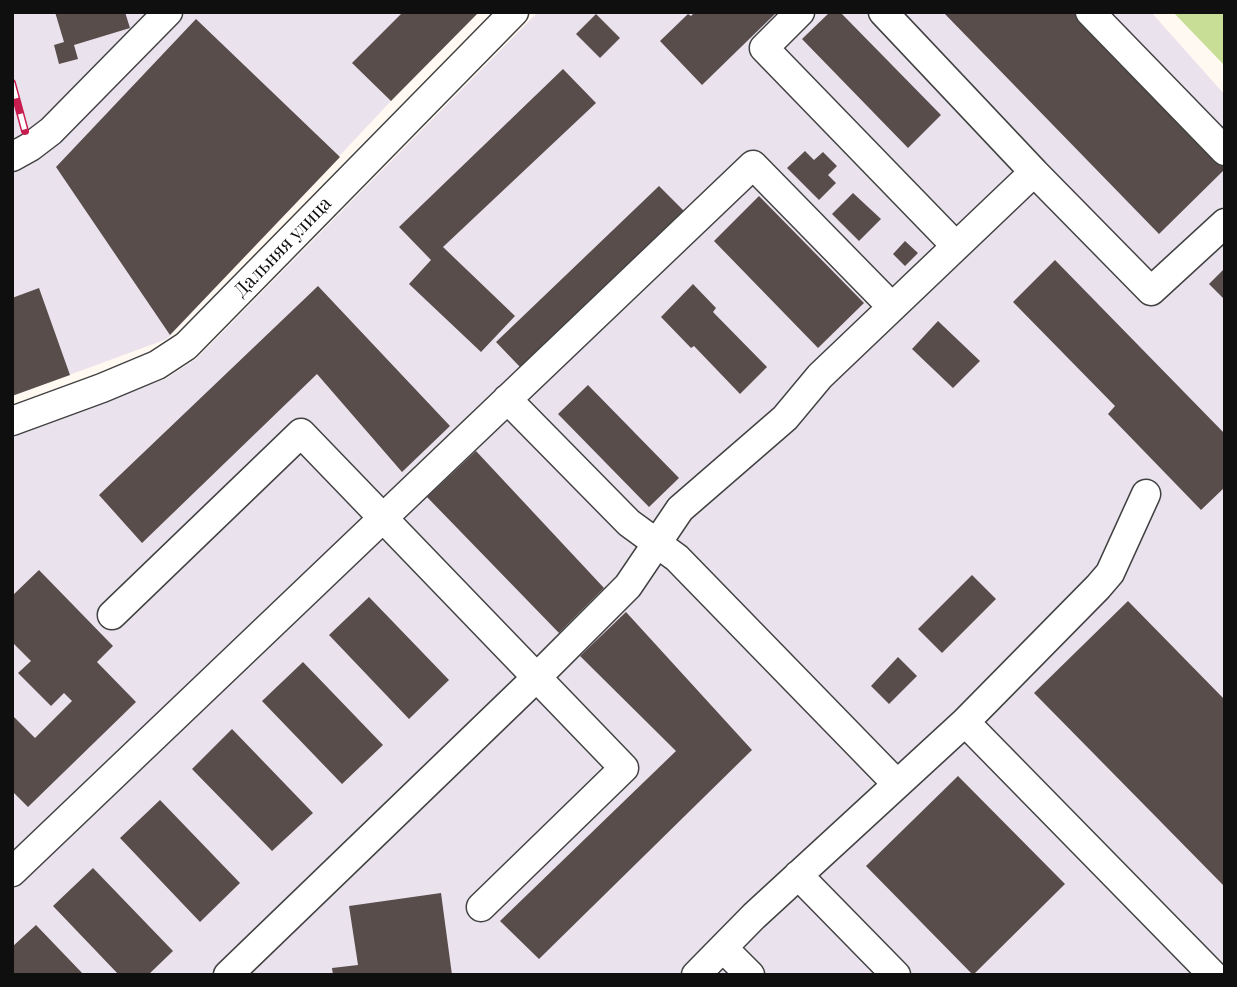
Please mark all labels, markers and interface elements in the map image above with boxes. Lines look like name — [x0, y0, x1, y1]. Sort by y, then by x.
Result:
street label: Дальняя улица — [230, 192, 336, 302]

